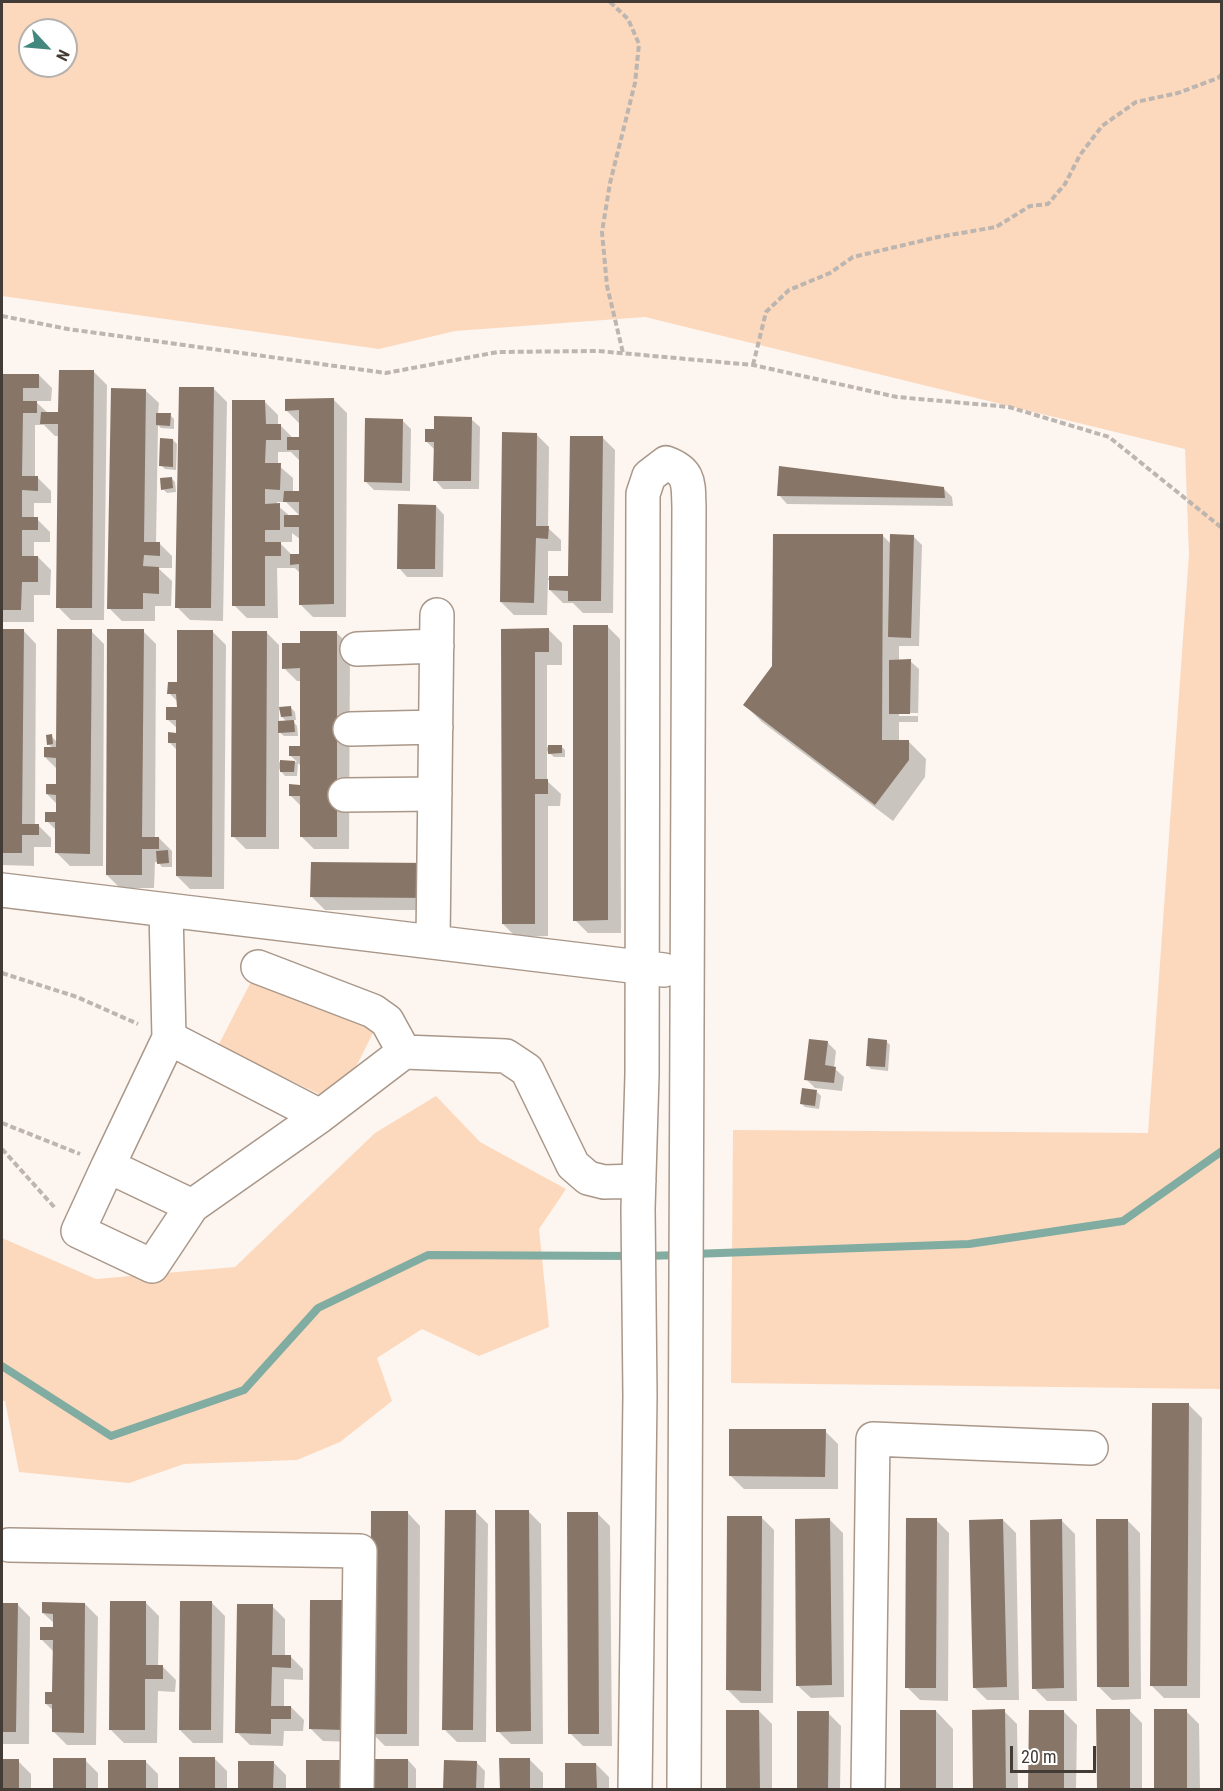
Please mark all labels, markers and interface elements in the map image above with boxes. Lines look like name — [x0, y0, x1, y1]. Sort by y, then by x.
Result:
north arrow — [18, 18, 78, 78]
text: N — [52, 47, 74, 64]
scale bar — [1013, 1734, 1098, 1772]
text: 20 m — [1021, 1746, 1056, 1767]

